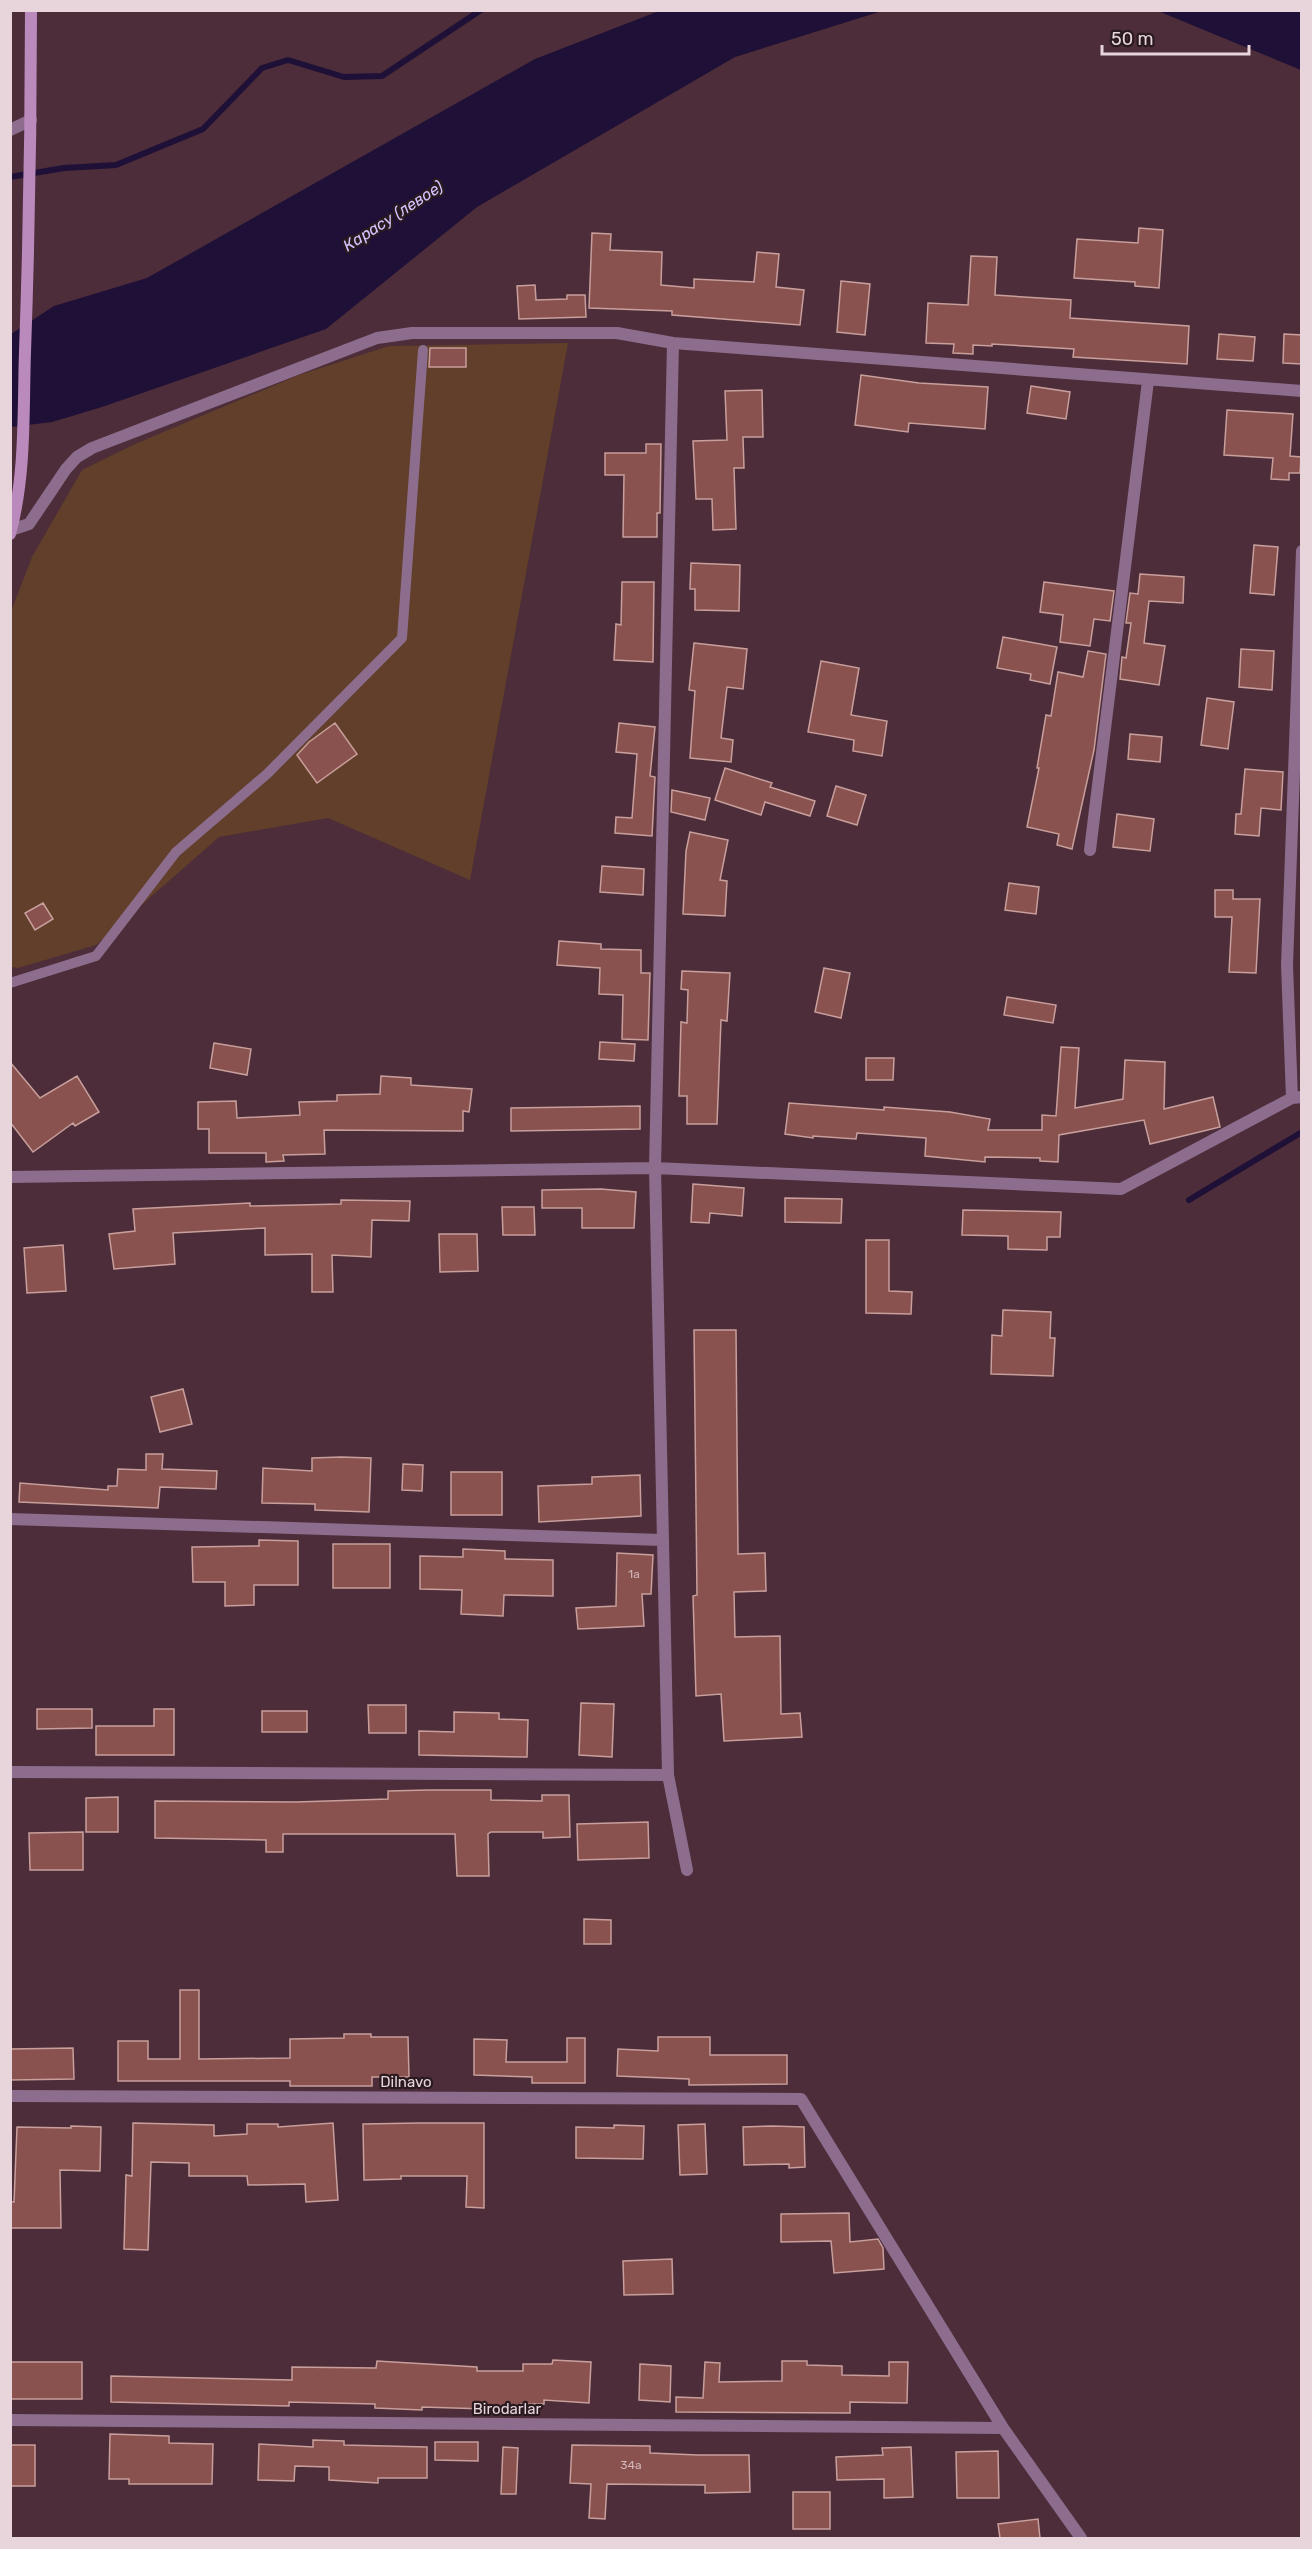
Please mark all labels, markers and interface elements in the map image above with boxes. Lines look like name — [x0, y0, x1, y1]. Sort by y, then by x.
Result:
scale bar — [1102, 18, 1249, 56]
text: 50 m — [1111, 28, 1154, 50]
water label: Карасу (левое) — [339, 176, 447, 255]
house number: 1a — [628, 1567, 640, 1581]
street label: Dilnavo — [380, 2073, 432, 2091]
street label: Birodarlar — [473, 2400, 541, 2418]
house number: 34a — [620, 2458, 642, 2472]

